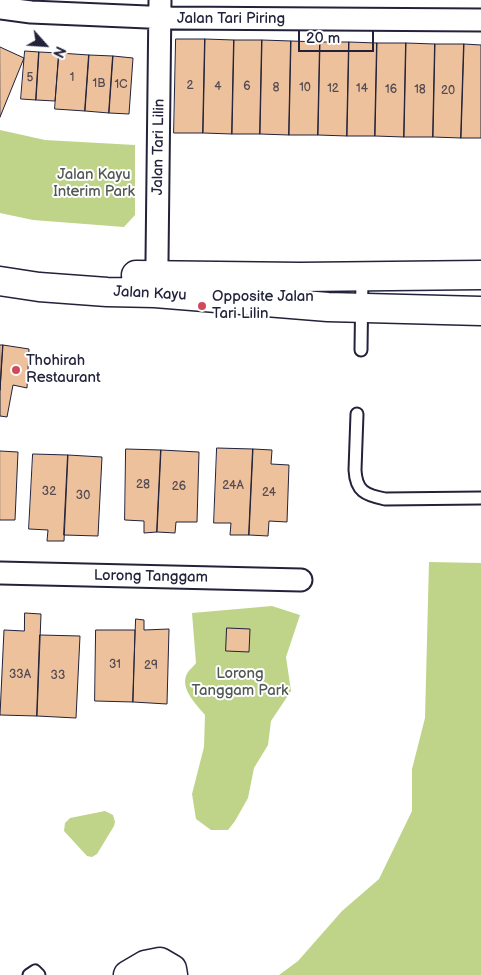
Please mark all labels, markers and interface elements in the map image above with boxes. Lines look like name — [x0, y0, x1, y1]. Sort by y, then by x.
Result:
street label: Jalan Tari Piring — [177, 10, 285, 28]
north arrow — [20, 20, 70, 70]
scale bar — [301, 20, 377, 52]
text: 20 m — [306, 29, 340, 48]
text: N — [49, 43, 69, 60]
house number: 5 — [27, 71, 33, 85]
house number: 1 — [70, 71, 74, 85]
house number: 1B — [93, 77, 105, 91]
house number: 1C — [114, 78, 128, 92]
house number: 2 — [186, 79, 194, 93]
house number: 4 — [214, 80, 222, 94]
house number: 6 — [243, 80, 251, 94]
house number: 8 — [273, 81, 279, 95]
house number: 10 — [299, 81, 311, 95]
house number: 12 — [327, 82, 339, 96]
house number: 14 — [356, 82, 368, 96]
house number: 16 — [385, 83, 397, 97]
house number: 18 — [414, 83, 426, 97]
house number: 20 — [441, 84, 455, 98]
street label: Jalan Tari Lilin — [149, 99, 169, 195]
park label: Jalan Kayu Interim Park — [53, 166, 135, 201]
street label: Jalan Kayu — [113, 283, 187, 305]
place label: Opposite Jalan Tari Lilin — [212, 288, 314, 323]
marker: Opposite Jalan Tari Lilin — [196, 300, 208, 312]
place label: Thohirah Restaurant — [26, 352, 101, 387]
marker: Thohirah Restaurant — [10, 364, 22, 376]
house number: 28 — [136, 478, 150, 492]
house number: 24A — [222, 479, 244, 493]
house number: 26 — [172, 480, 186, 494]
house number: 32 — [42, 485, 56, 499]
house number: 24 — [262, 486, 276, 500]
house number: 30 — [76, 489, 90, 503]
street label: Lorong Tanggam — [94, 567, 208, 587]
house number: 31 — [109, 658, 121, 672]
house number: 29 — [144, 659, 158, 673]
park label: Lorong Tanggam Park — [192, 665, 288, 700]
house number: 33A — [9, 668, 31, 682]
house number: 33 — [51, 669, 65, 683]

